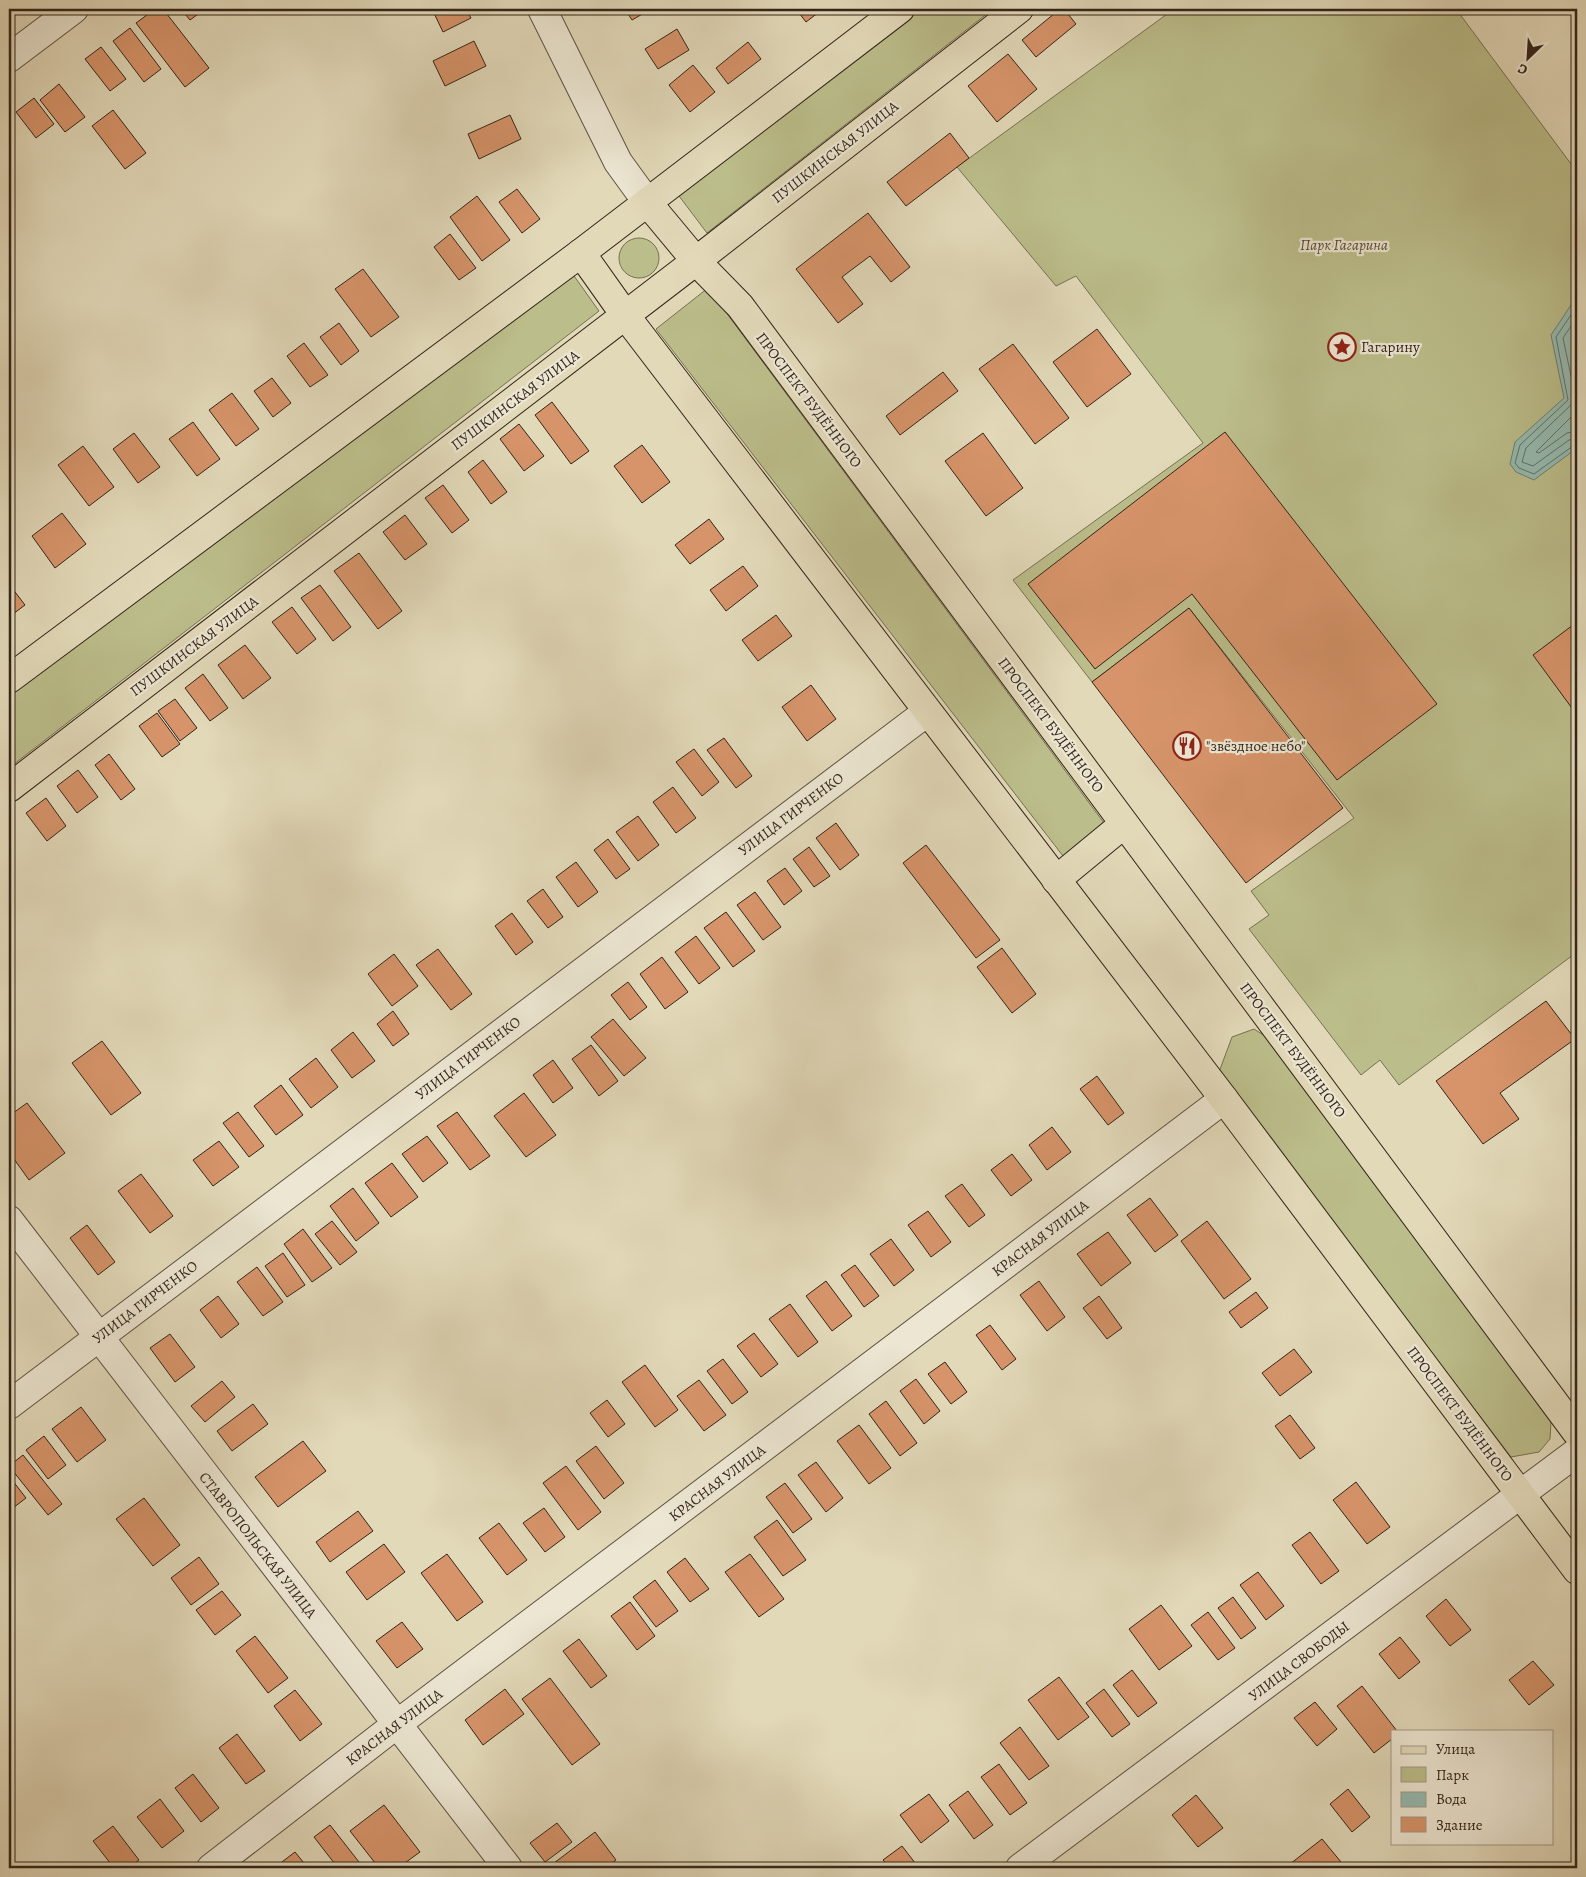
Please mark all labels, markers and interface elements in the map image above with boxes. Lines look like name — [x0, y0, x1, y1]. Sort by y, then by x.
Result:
north arrow — [1504, 32, 1554, 82]
text: С — [1514, 59, 1531, 80]
street label: ПУШКИНСКАЯ УЛИЦА — [768, 96, 903, 208]
park label: Парк Гагарина — [1300, 235, 1388, 255]
street label: ПРОСПЕКТ БУДЁННОГО — [751, 328, 867, 472]
place icon: Гагарину — [1327, 332, 1357, 362]
place label: Гагарину — [1361, 337, 1420, 357]
street label: ПУШКИНСКАЯ УЛИЦА — [447, 345, 583, 455]
street label: ПУШКИНСКАЯ УЛИЦА — [126, 591, 262, 701]
street label: ПРОСПЕКТ БУДЁННОГО — [993, 653, 1109, 797]
restaurant icon: "звёздное небо" — [1172, 731, 1202, 761]
place label: "звёздное небо" — [1206, 736, 1305, 756]
street label: УЛИЦА ГИРЧЕНКО — [734, 768, 848, 860]
street label: ПРОСПЕКТ БУДЁННОГО — [1235, 978, 1351, 1122]
street label: УЛИЦА ГИРЧЕНКО — [411, 1012, 525, 1104]
street label: КРАСНАЯ УЛИЦА — [988, 1195, 1093, 1281]
street label: УЛИЦА ГИРЧЕНКО — [88, 1256, 202, 1348]
street label: ПРОСПЕКТ БУДЁННОГО — [1402, 1342, 1518, 1486]
street label: КРАСНАЯ УЛИЦА — [665, 1440, 770, 1526]
street label: СТАВРОПОЛЬСКАЯ УЛИЦА — [195, 1468, 322, 1622]
street label: УЛИЦА СВОБОДЫ — [1245, 1616, 1353, 1706]
street label: КРАСНАЯ УЛИЦА — [342, 1684, 447, 1770]
legend — [1391, 1730, 1554, 1844]
text: Улица — [1436, 1739, 1475, 1759]
text: Парк — [1436, 1765, 1469, 1785]
text: Вода — [1436, 1789, 1467, 1809]
text: Здание — [1436, 1815, 1483, 1835]

